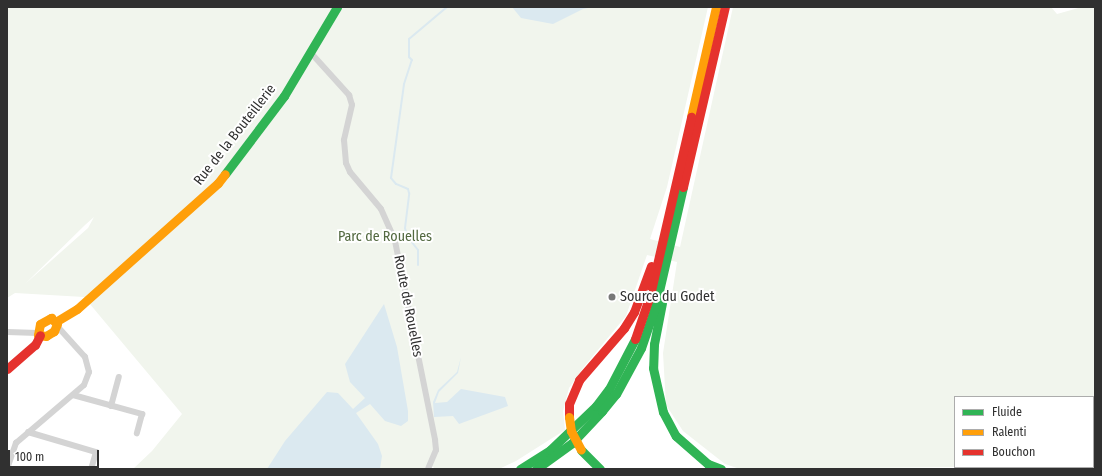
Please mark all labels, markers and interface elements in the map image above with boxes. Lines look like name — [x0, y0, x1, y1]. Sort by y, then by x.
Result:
street label: Rue de la Bouteillerie — [190, 81, 280, 189]
park label: Parc de Rouelles — [338, 229, 432, 245]
street label: Route de Rouelles — [390, 254, 426, 358]
place label: Source du Godet — [620, 289, 715, 305]
marker: Source du Godet — [607, 292, 617, 302]
legend — [954, 396, 1094, 468]
text: Fluide — [992, 405, 1022, 419]
text: Ralenti — [992, 425, 1027, 439]
scale bar — [10, 442, 101, 468]
text: Bouchon — [992, 445, 1035, 459]
text: 100 m — [15, 450, 44, 464]

